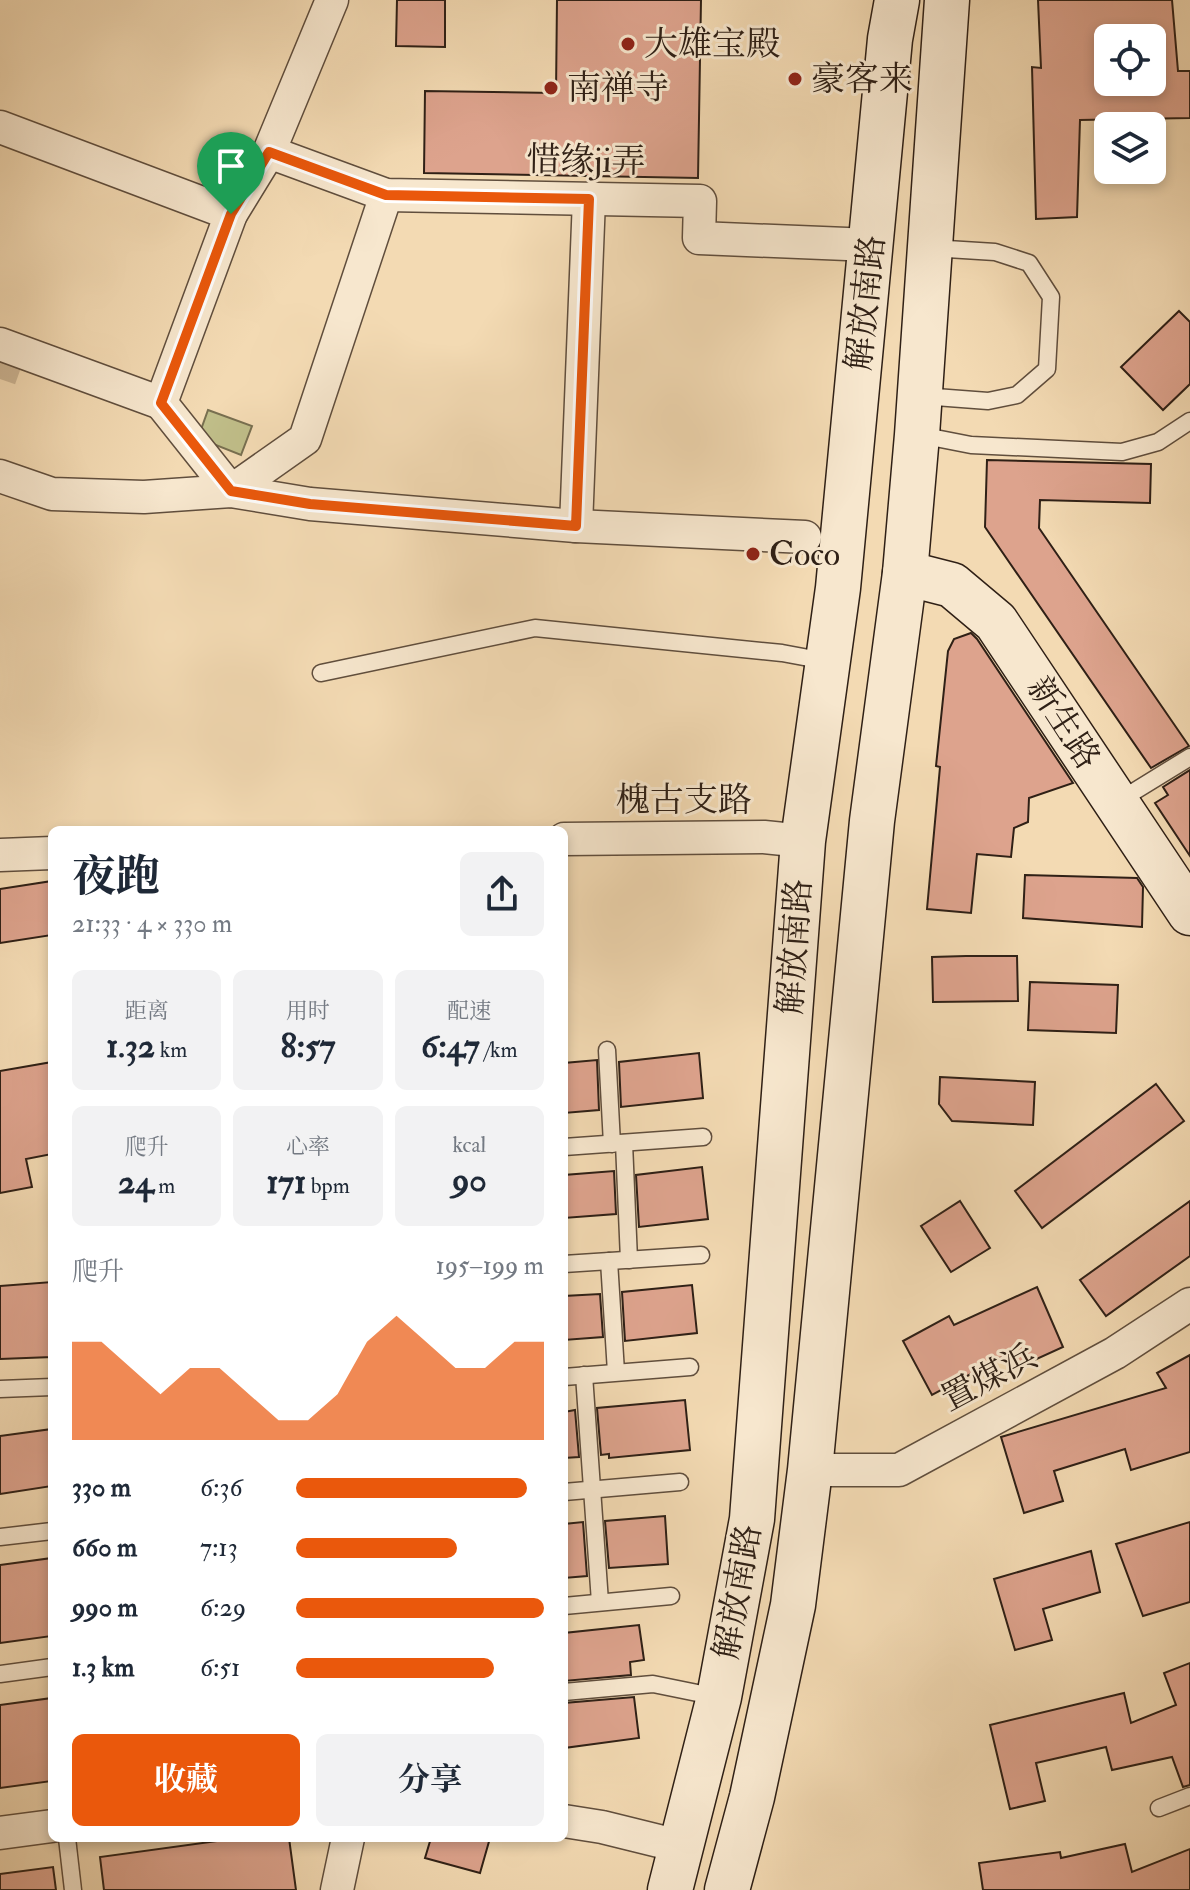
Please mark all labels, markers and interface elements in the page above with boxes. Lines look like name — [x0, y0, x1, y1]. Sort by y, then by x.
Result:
place label: 大雄宝殿 — [644, 23, 780, 66]
map controls — [1094, 24, 1166, 184]
button: locate — [1094, 24, 1166, 96]
marker: 大雄宝殿 — [619, 35, 637, 53]
place label: 豪客来 — [811, 58, 913, 101]
place label: 南禅寺 — [567, 67, 669, 110]
marker: 豪客来 — [786, 70, 804, 88]
marker: 南禅寺 — [542, 79, 560, 97]
button: layers — [1094, 112, 1166, 184]
pin — [197, 132, 265, 214]
street label: 惜缘ji弄 — [526, 138, 646, 184]
icon: arrive — [209, 144, 253, 188]
street label: 解放南路 — [838, 233, 894, 373]
place label: Coco — [769, 533, 840, 576]
marker: Coco — [744, 545, 762, 563]
street label: 新生路 — [1017, 669, 1109, 777]
street label: 槐古支路 — [616, 779, 752, 822]
text: 夜跑 — [72, 850, 160, 905]
button: share — [460, 852, 544, 936]
street label: 解放南路 — [769, 878, 821, 1016]
text: 21:33 · 4 × 330 m — [72, 908, 232, 940]
text: 距离 — [125, 997, 169, 1025]
text: 用时 — [286, 997, 330, 1025]
text: 配速 — [447, 997, 491, 1025]
text: 1.32 — [106, 1025, 155, 1068]
text: 8:57 — [281, 1025, 335, 1068]
text: 6:47 — [421, 1025, 480, 1068]
text: km — [155, 1036, 187, 1064]
text: /km — [480, 1036, 518, 1064]
text: kcal — [452, 1131, 486, 1159]
text: 爬升 — [125, 1133, 169, 1161]
text: 心率 — [286, 1133, 330, 1161]
text: 90 — [452, 1159, 487, 1202]
text: 24 — [118, 1161, 154, 1204]
text: 171 — [266, 1161, 306, 1204]
text: m — [154, 1172, 175, 1200]
text: bpm — [306, 1172, 350, 1200]
text: 195–199 m — [435, 1250, 544, 1282]
text: 爬升 — [72, 1256, 124, 1288]
street label: 置煤浜 — [934, 1335, 1044, 1421]
text: 330 m — [72, 1472, 131, 1504]
text: 6:36 — [200, 1472, 243, 1504]
street label: 解放南路 — [705, 1521, 771, 1663]
text: 660 m — [72, 1532, 137, 1564]
text: 7:13 — [200, 1532, 238, 1564]
text: 990 m — [72, 1592, 138, 1624]
text: 6:29 — [200, 1592, 246, 1624]
text: 1.3 km — [72, 1652, 134, 1684]
text: 6:51 — [200, 1652, 240, 1684]
button: 收藏 — [72, 1734, 300, 1826]
button: 分享 — [316, 1734, 544, 1826]

